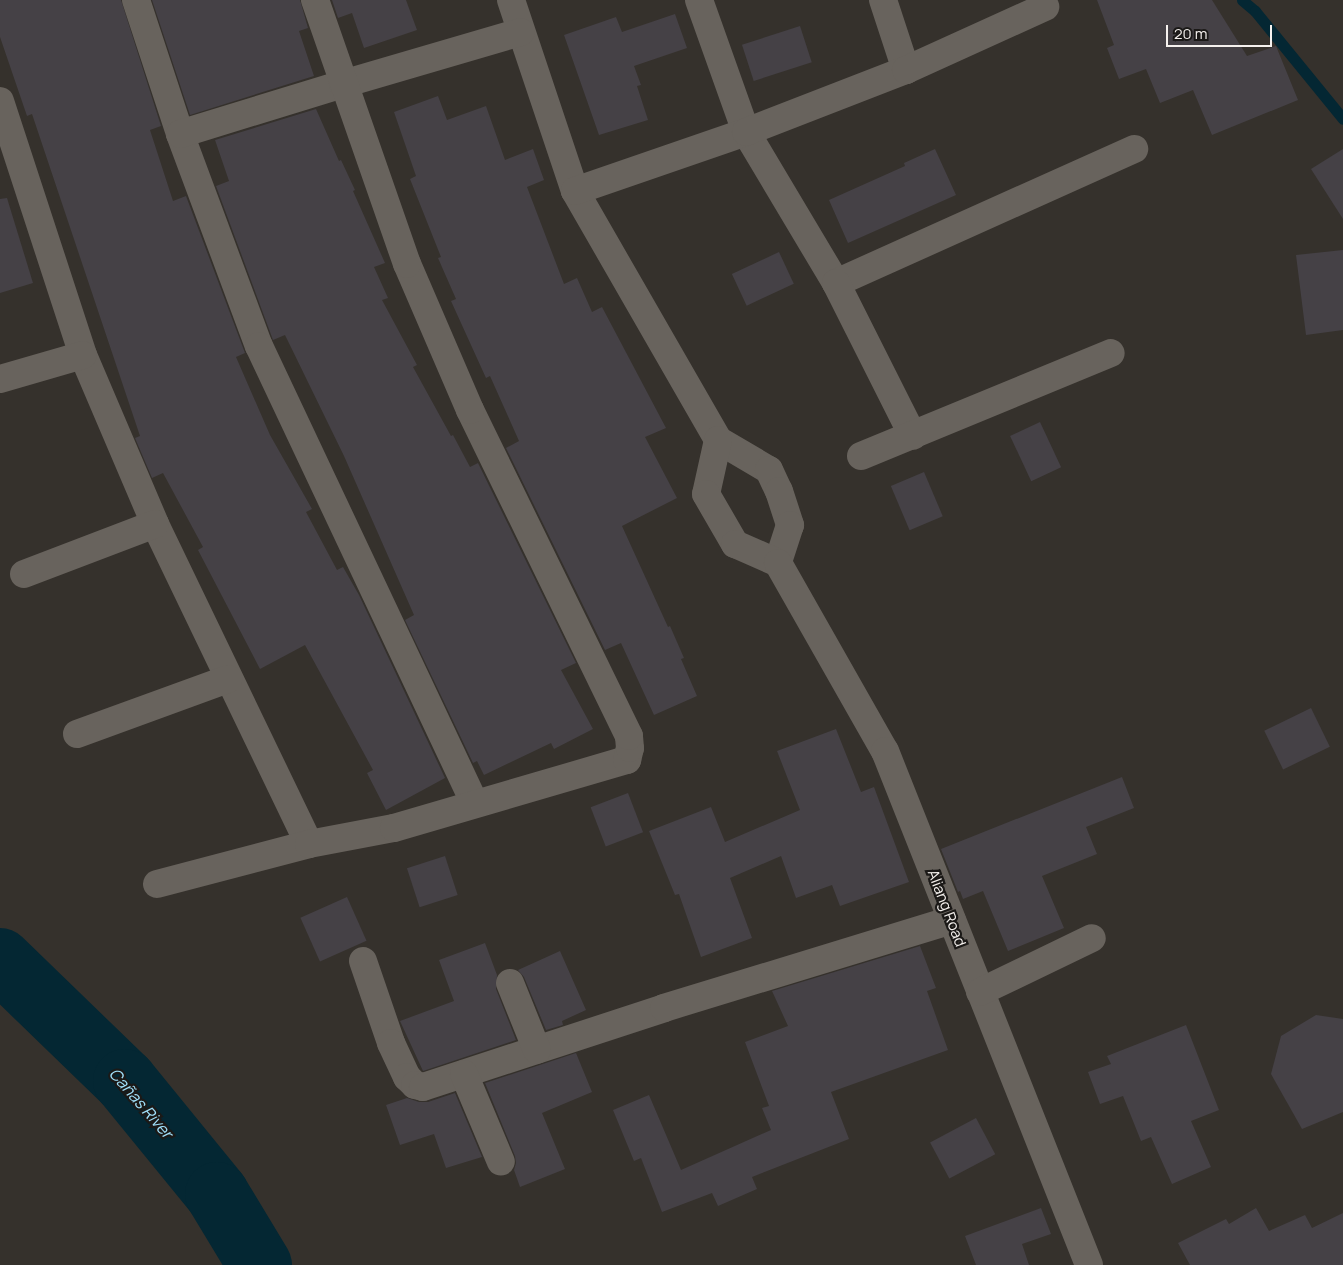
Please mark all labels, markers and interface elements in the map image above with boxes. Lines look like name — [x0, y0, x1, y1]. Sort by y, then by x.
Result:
scale bar — [1168, 15, 1274, 47]
text: 20 m — [1174, 23, 1207, 44]
street label: Aliang Road — [924, 867, 970, 949]
water label: Cañas River — [105, 1064, 177, 1142]

